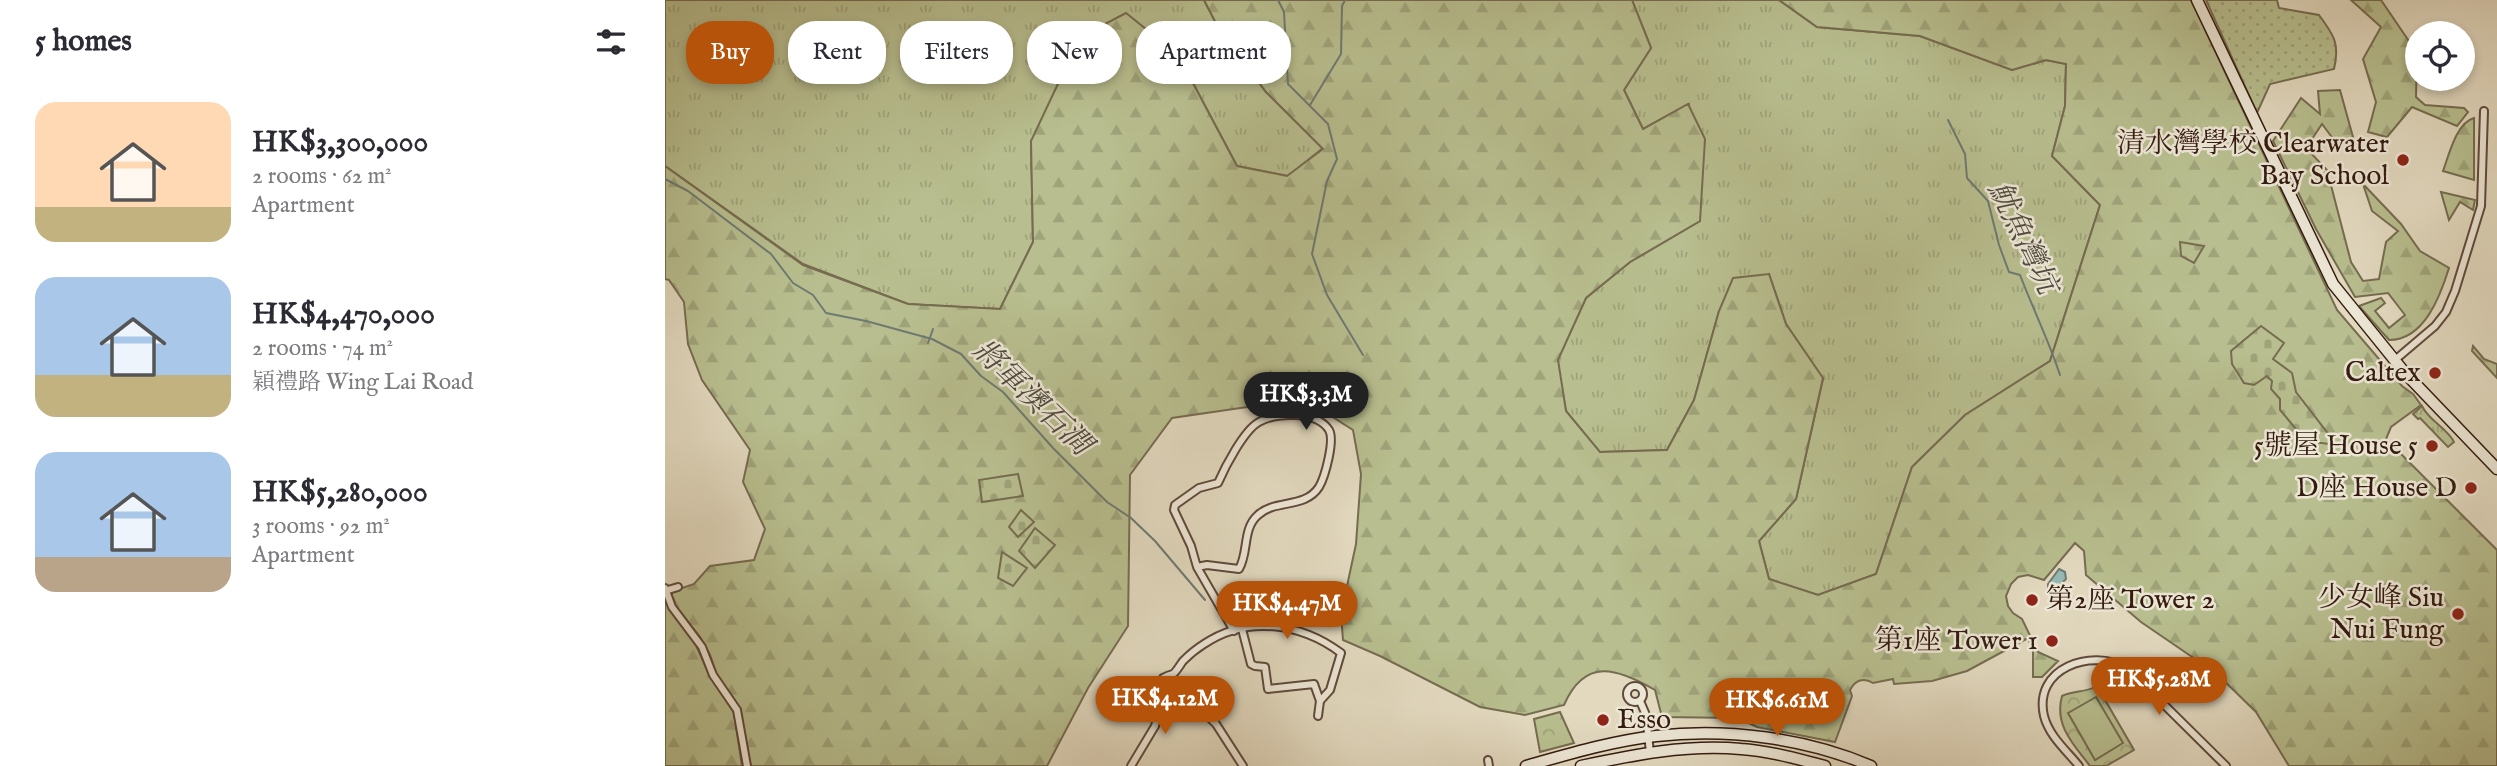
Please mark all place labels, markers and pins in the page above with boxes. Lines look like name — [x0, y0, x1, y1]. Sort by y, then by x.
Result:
place label: 清水灣學校 Clearwater Bay School — [2117, 127, 2389, 194]
marker: 清水灣學校 Clearwater Bay School — [2395, 152, 2411, 168]
place label: Caltex — [2345, 356, 2421, 391]
marker: Caltex — [2427, 365, 2443, 381]
pin: HK$3.3M — [1241, 372, 1371, 432]
place label: 5號屋 House 5 — [2254, 429, 2418, 464]
marker: 5號屋 House 5 — [2424, 438, 2440, 454]
place label: D座 House D — [2296, 471, 2457, 506]
marker: D座 House D — [2463, 480, 2479, 496]
place label: 少女峰 Siu Nui Fung — [2318, 581, 2445, 648]
pin: HK$4.47M — [1215, 582, 1359, 641]
place label: 第2座 Tower 2 — [2046, 583, 2215, 618]
marker: 第2座 Tower 2 — [2024, 592, 2040, 608]
marker: 少女峰 Siu Nui Fung — [2450, 606, 2466, 622]
place label: 第1座 Tower 1 — [1875, 624, 2038, 659]
marker: 第1座 Tower 1 — [2044, 633, 2060, 649]
pin: HK$5.28M — [2087, 658, 2231, 717]
pin: HK$4.12M — [1093, 676, 1237, 736]
pin: HK$6.61M — [1705, 678, 1849, 738]
place label: Esso — [1617, 703, 1671, 738]
marker: Esso — [1595, 712, 1611, 728]

